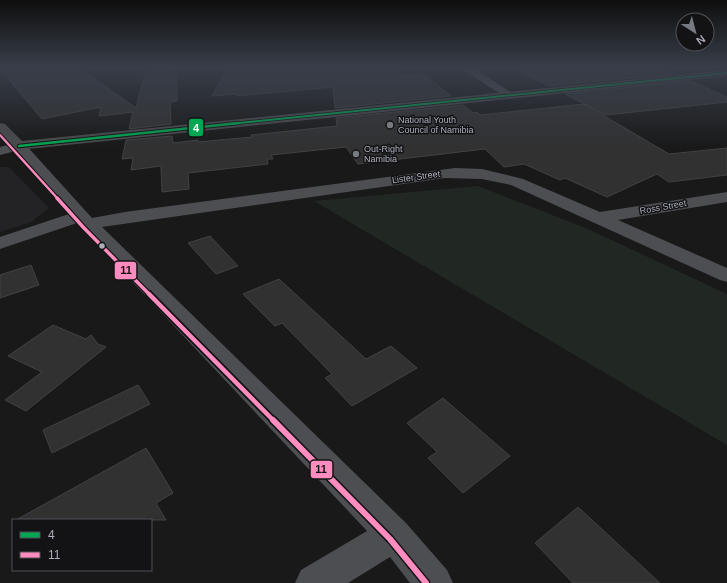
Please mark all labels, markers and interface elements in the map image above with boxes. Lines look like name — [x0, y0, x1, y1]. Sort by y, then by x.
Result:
north arrow — [675, 12, 715, 52]
text: N — [694, 33, 708, 47]
place label: National Youth Council of Namibia — [398, 115, 474, 135]
line badge: 4 — [188, 118, 204, 137]
marker: National Youth Council of Namibia — [385, 120, 395, 130]
text: 4 — [193, 122, 200, 134]
place label: Out-Right Namibia — [364, 144, 403, 164]
marker: Out-Right Namibia — [351, 149, 361, 159]
street label: Lister Street — [391, 169, 441, 185]
street label: Ross Street — [639, 198, 688, 216]
unlabelled marker — [97, 241, 107, 251]
line badge: 11 — [114, 261, 137, 280]
text: 11 — [120, 264, 132, 276]
line badge: 11 — [310, 460, 333, 479]
text: 11 — [315, 463, 327, 475]
legend — [12, 519, 152, 571]
text: 4 — [48, 528, 55, 542]
text: 11 — [48, 548, 61, 562]

